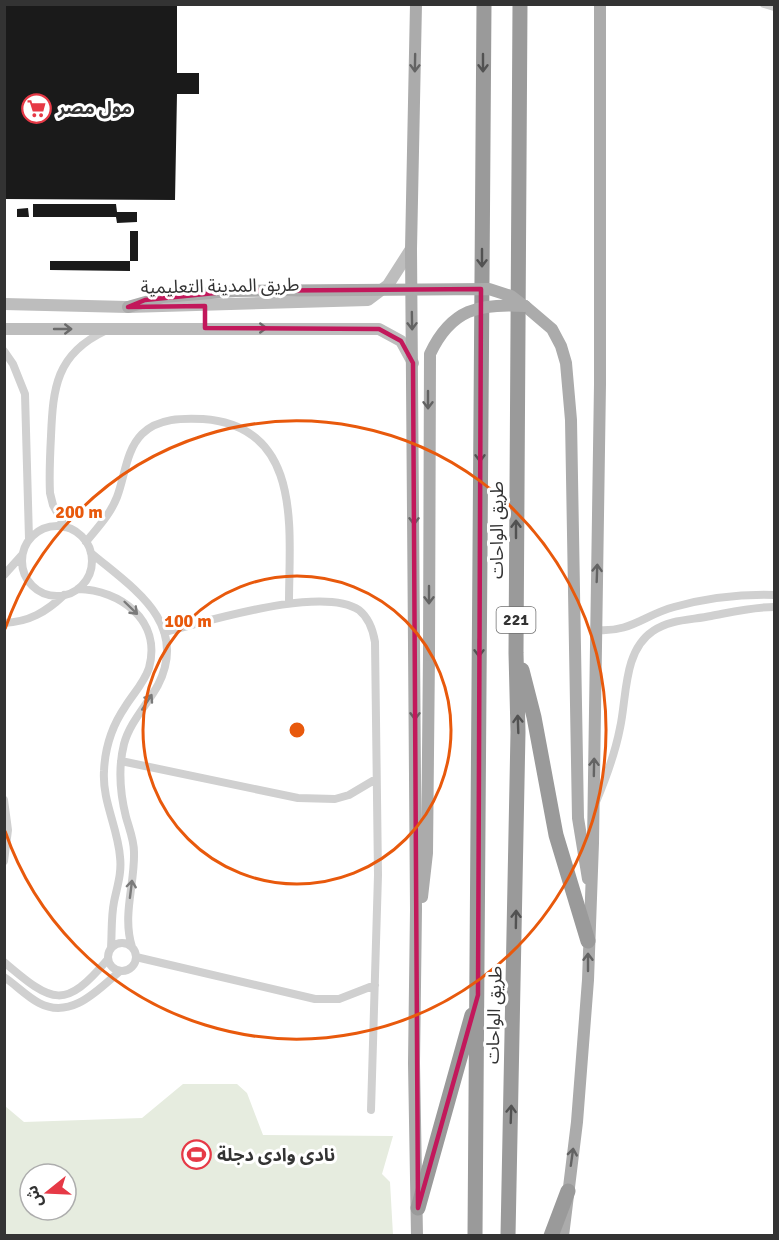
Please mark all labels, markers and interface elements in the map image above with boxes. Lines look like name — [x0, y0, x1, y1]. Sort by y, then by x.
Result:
one-way arrow — [410, 52, 421, 72]
one-way arrow — [477, 52, 489, 72]
supermarket icon: مول مصر — [21, 92, 53, 124]
place label: مول مصر — [57, 97, 132, 119]
one-way arrow — [476, 247, 488, 267]
street label: طريق المدينة التعليمية — [140, 274, 300, 298]
one-way arrow — [406, 310, 418, 330]
one-way arrow — [247, 322, 267, 334]
one-way arrow — [52, 323, 72, 335]
one-way arrow — [422, 390, 434, 410]
one-way arrow — [474, 442, 486, 462]
street label: طريق الواحات — [486, 481, 508, 579]
text: 200 m — [55, 501, 103, 523]
one-way arrow — [408, 505, 420, 525]
one-way arrow — [510, 520, 522, 540]
one-way arrow — [592, 563, 603, 583]
one-way arrow — [423, 585, 435, 605]
one-way arrow — [123, 601, 138, 615]
road number: 221 — [496, 607, 536, 633]
text: 100 m — [164, 610, 212, 632]
one-way arrow — [473, 637, 485, 657]
one-way arrow — [141, 694, 153, 711]
one-way arrow — [409, 700, 421, 720]
one-way arrow — [512, 715, 524, 735]
centre of rings — [287, 720, 307, 740]
one-way arrow — [588, 758, 600, 778]
one-way arrow — [126, 880, 137, 900]
one-way arrow — [510, 910, 522, 930]
one-way arrow — [582, 953, 594, 973]
street label: طريق الواحات — [481, 966, 507, 1064]
one-way arrow — [505, 1105, 516, 1125]
sports icon: نادى وادى دجلة — [180, 1139, 212, 1171]
place label: نادى وادى دجلة — [217, 1144, 335, 1166]
one-way arrow — [567, 1147, 578, 1167]
north arrow — [18, 1162, 78, 1222]
text: ش — [22, 1183, 48, 1210]

